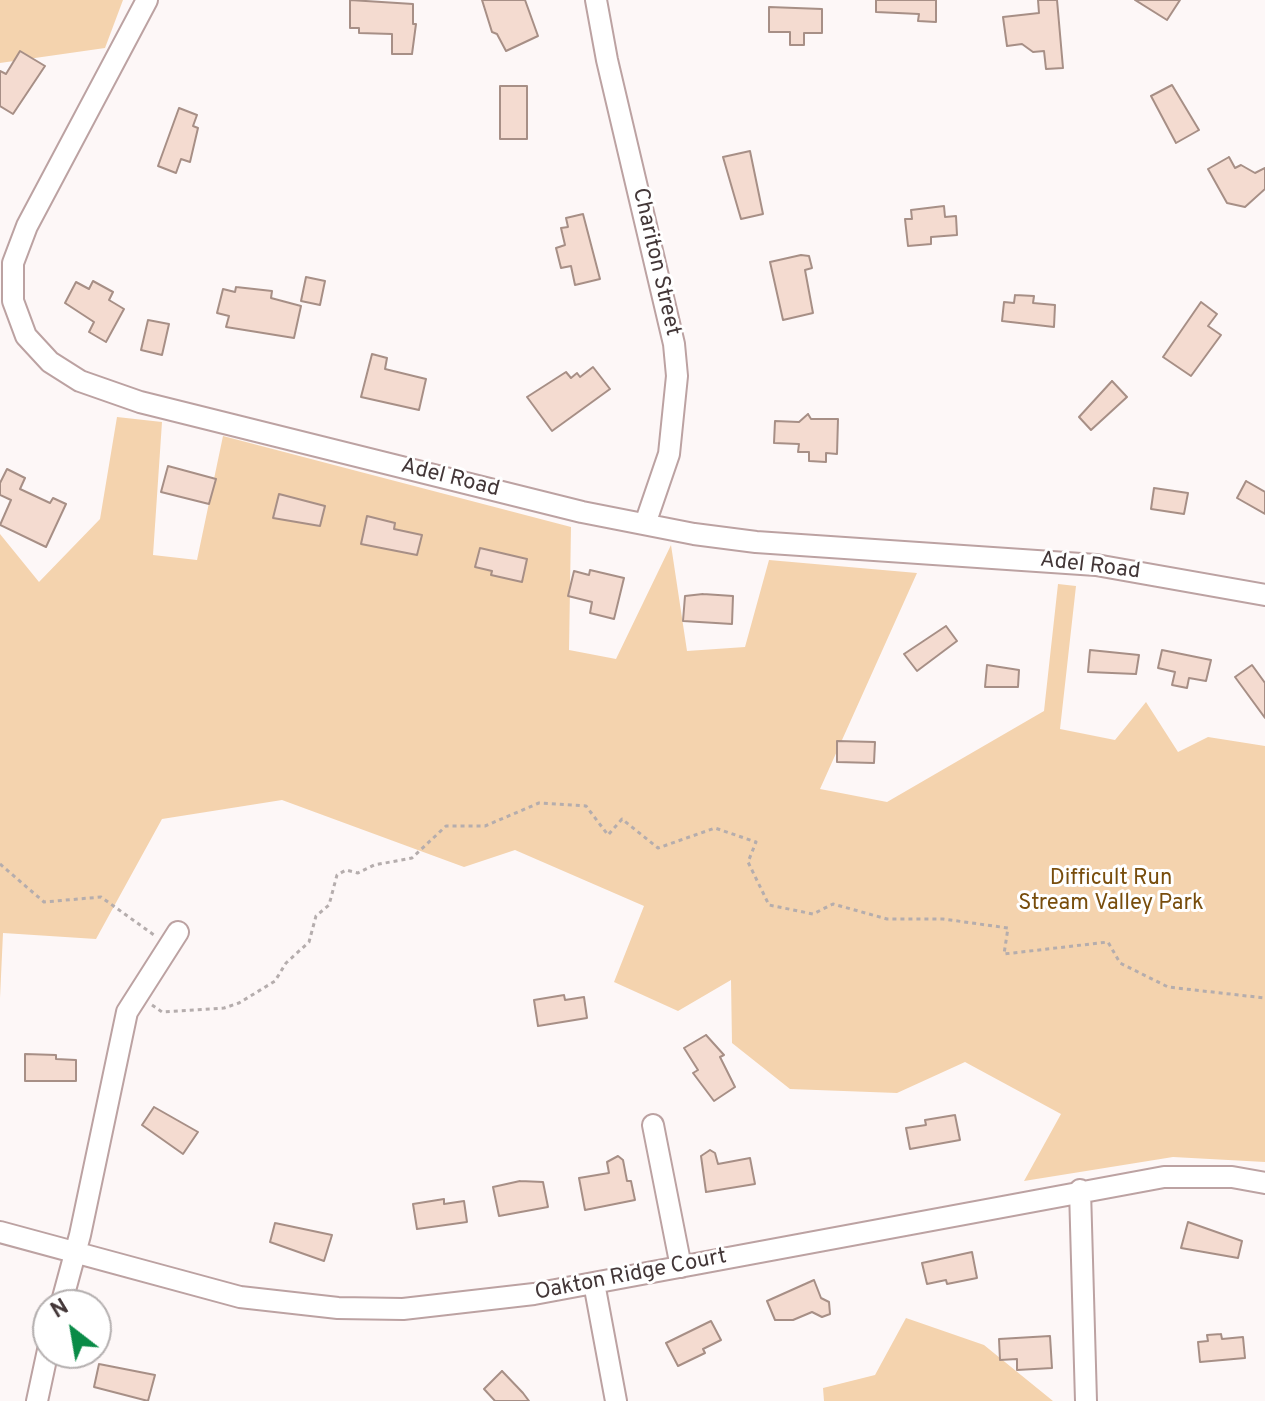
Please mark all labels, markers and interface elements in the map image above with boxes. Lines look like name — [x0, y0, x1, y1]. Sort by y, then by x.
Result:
street label: Chariton Street — [625, 185, 685, 339]
street label: Adel Road — [398, 454, 502, 504]
street label: Adel Road — [1038, 548, 1142, 586]
park label: Difficult Run Stream Valley Park — [1018, 867, 1204, 918]
street label: Oakton Ridge Court — [533, 1244, 729, 1308]
north arrow — [32, 1289, 112, 1369]
text: N — [47, 1294, 74, 1325]

